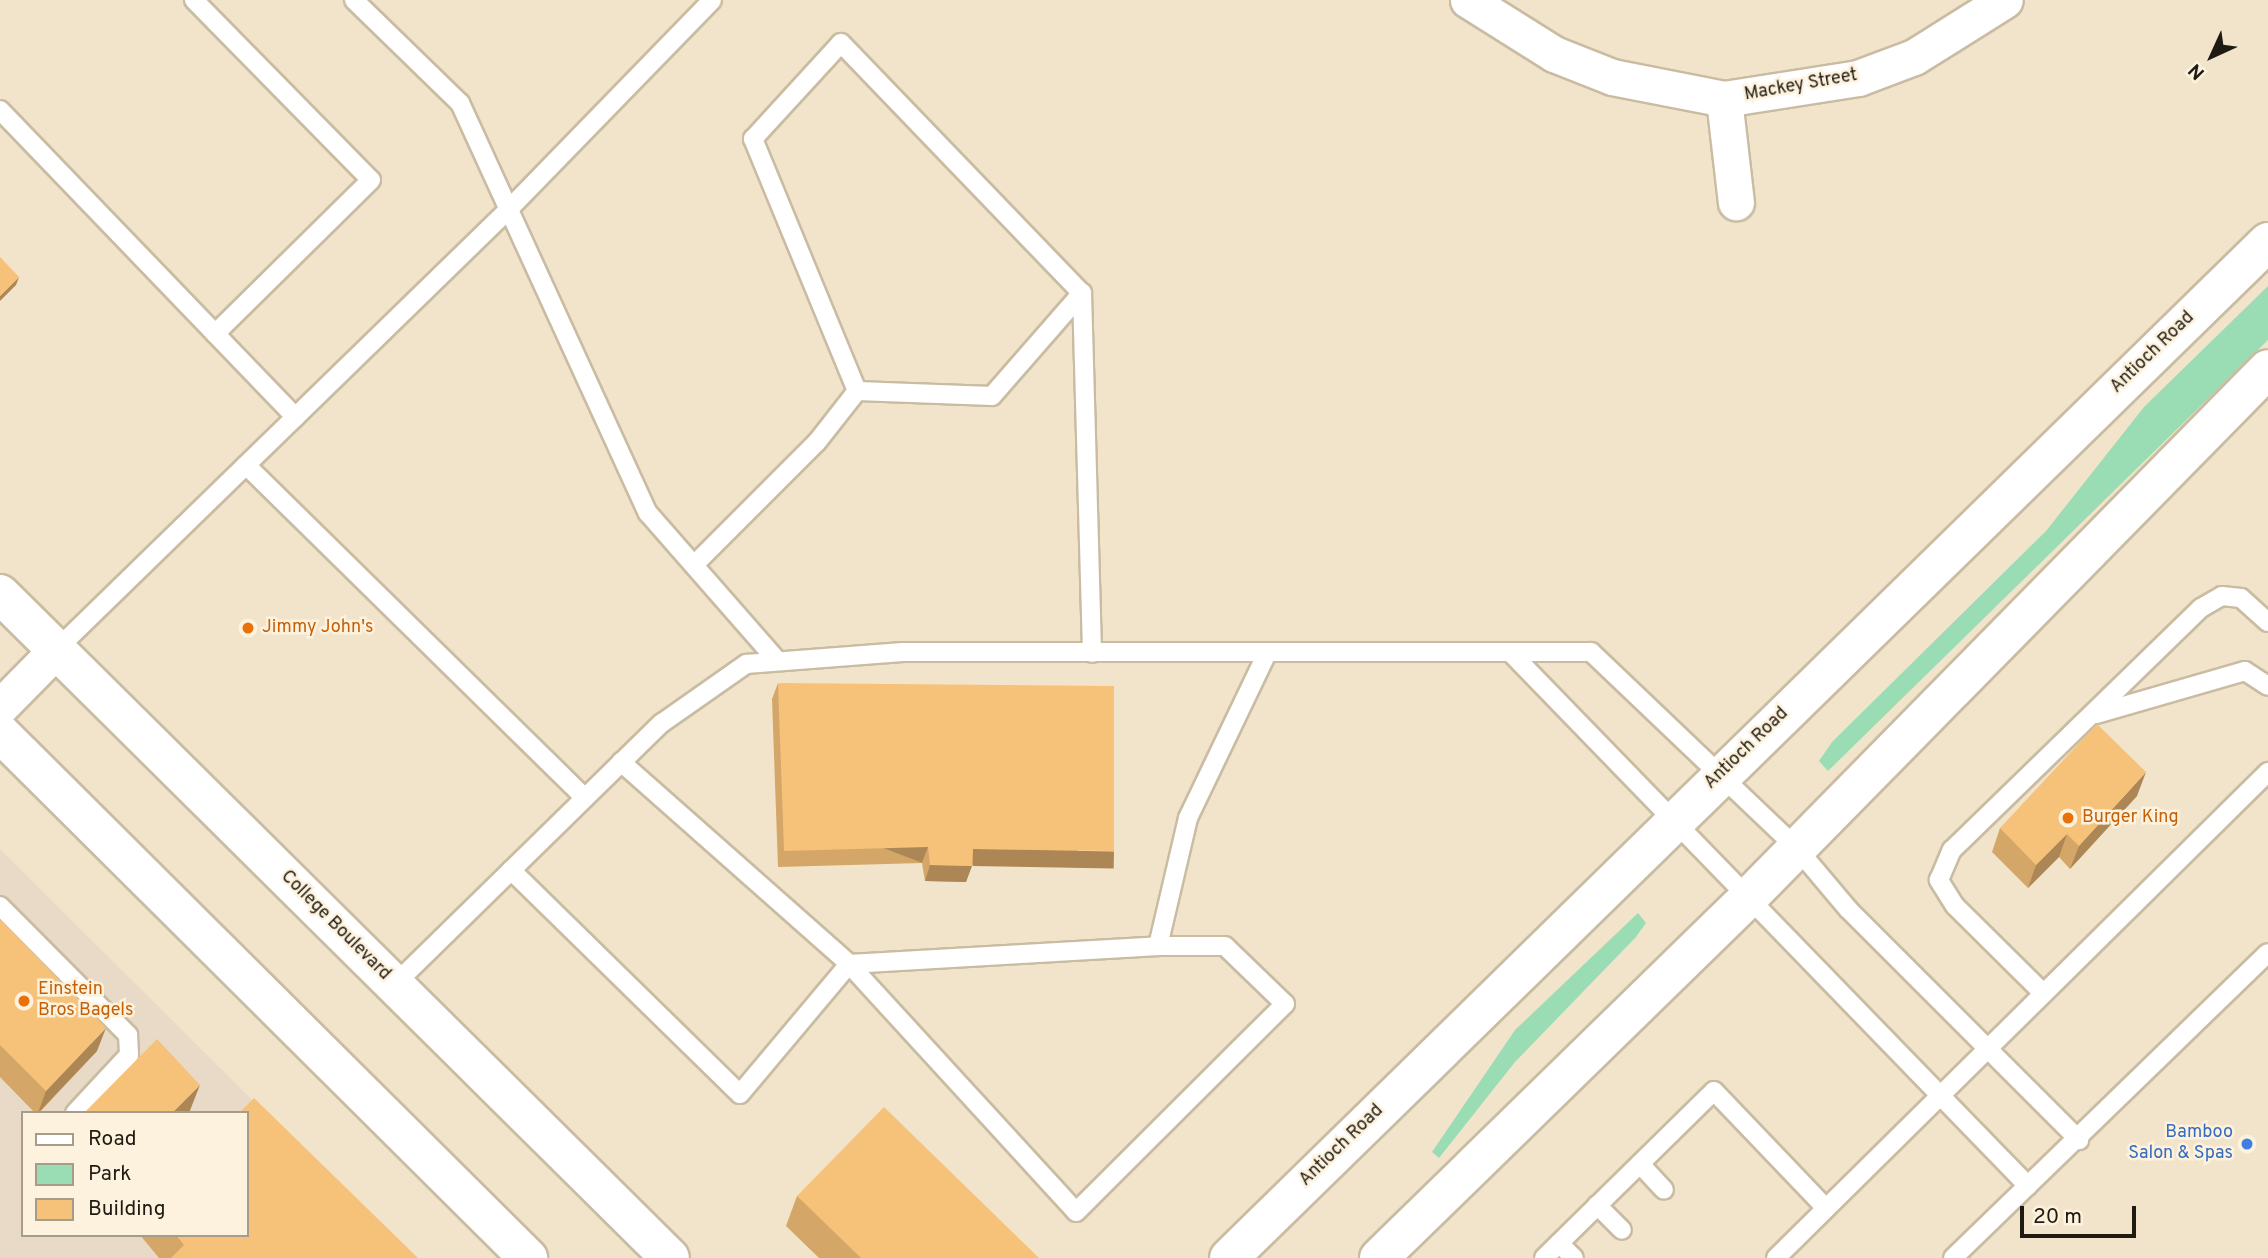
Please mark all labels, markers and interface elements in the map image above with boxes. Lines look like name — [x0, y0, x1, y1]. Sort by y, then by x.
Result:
north arrow — [2177, 21, 2247, 91]
text: N — [2184, 58, 2210, 84]
street label: Mackey Street — [1743, 65, 1859, 107]
street label: Antioch Road — [2106, 308, 2200, 398]
place label: Jimmy John's — [262, 617, 374, 639]
marker: Jimmy John's — [240, 620, 256, 636]
street label: Antioch Road — [1700, 704, 1794, 794]
place label: Burger King — [2082, 807, 2179, 829]
marker: Burger King — [2060, 810, 2076, 826]
street label: College Boulevard — [276, 867, 394, 985]
place label: Einstein Bros Bagels — [38, 980, 134, 1023]
marker: Einstein Bros Bagels — [16, 993, 32, 1009]
street label: Antioch Road — [1295, 1101, 1389, 1191]
legend — [21, 1111, 248, 1237]
place label: Bamboo Salon & Spas — [2128, 1123, 2233, 1166]
text: Road — [88, 1126, 137, 1153]
marker: Bamboo Salon & Spas — [2239, 1136, 2255, 1152]
text: Park — [88, 1161, 131, 1188]
scale bar — [2023, 1192, 2138, 1236]
text: Building — [88, 1196, 166, 1223]
text: 20 m — [2033, 1204, 2082, 1231]

